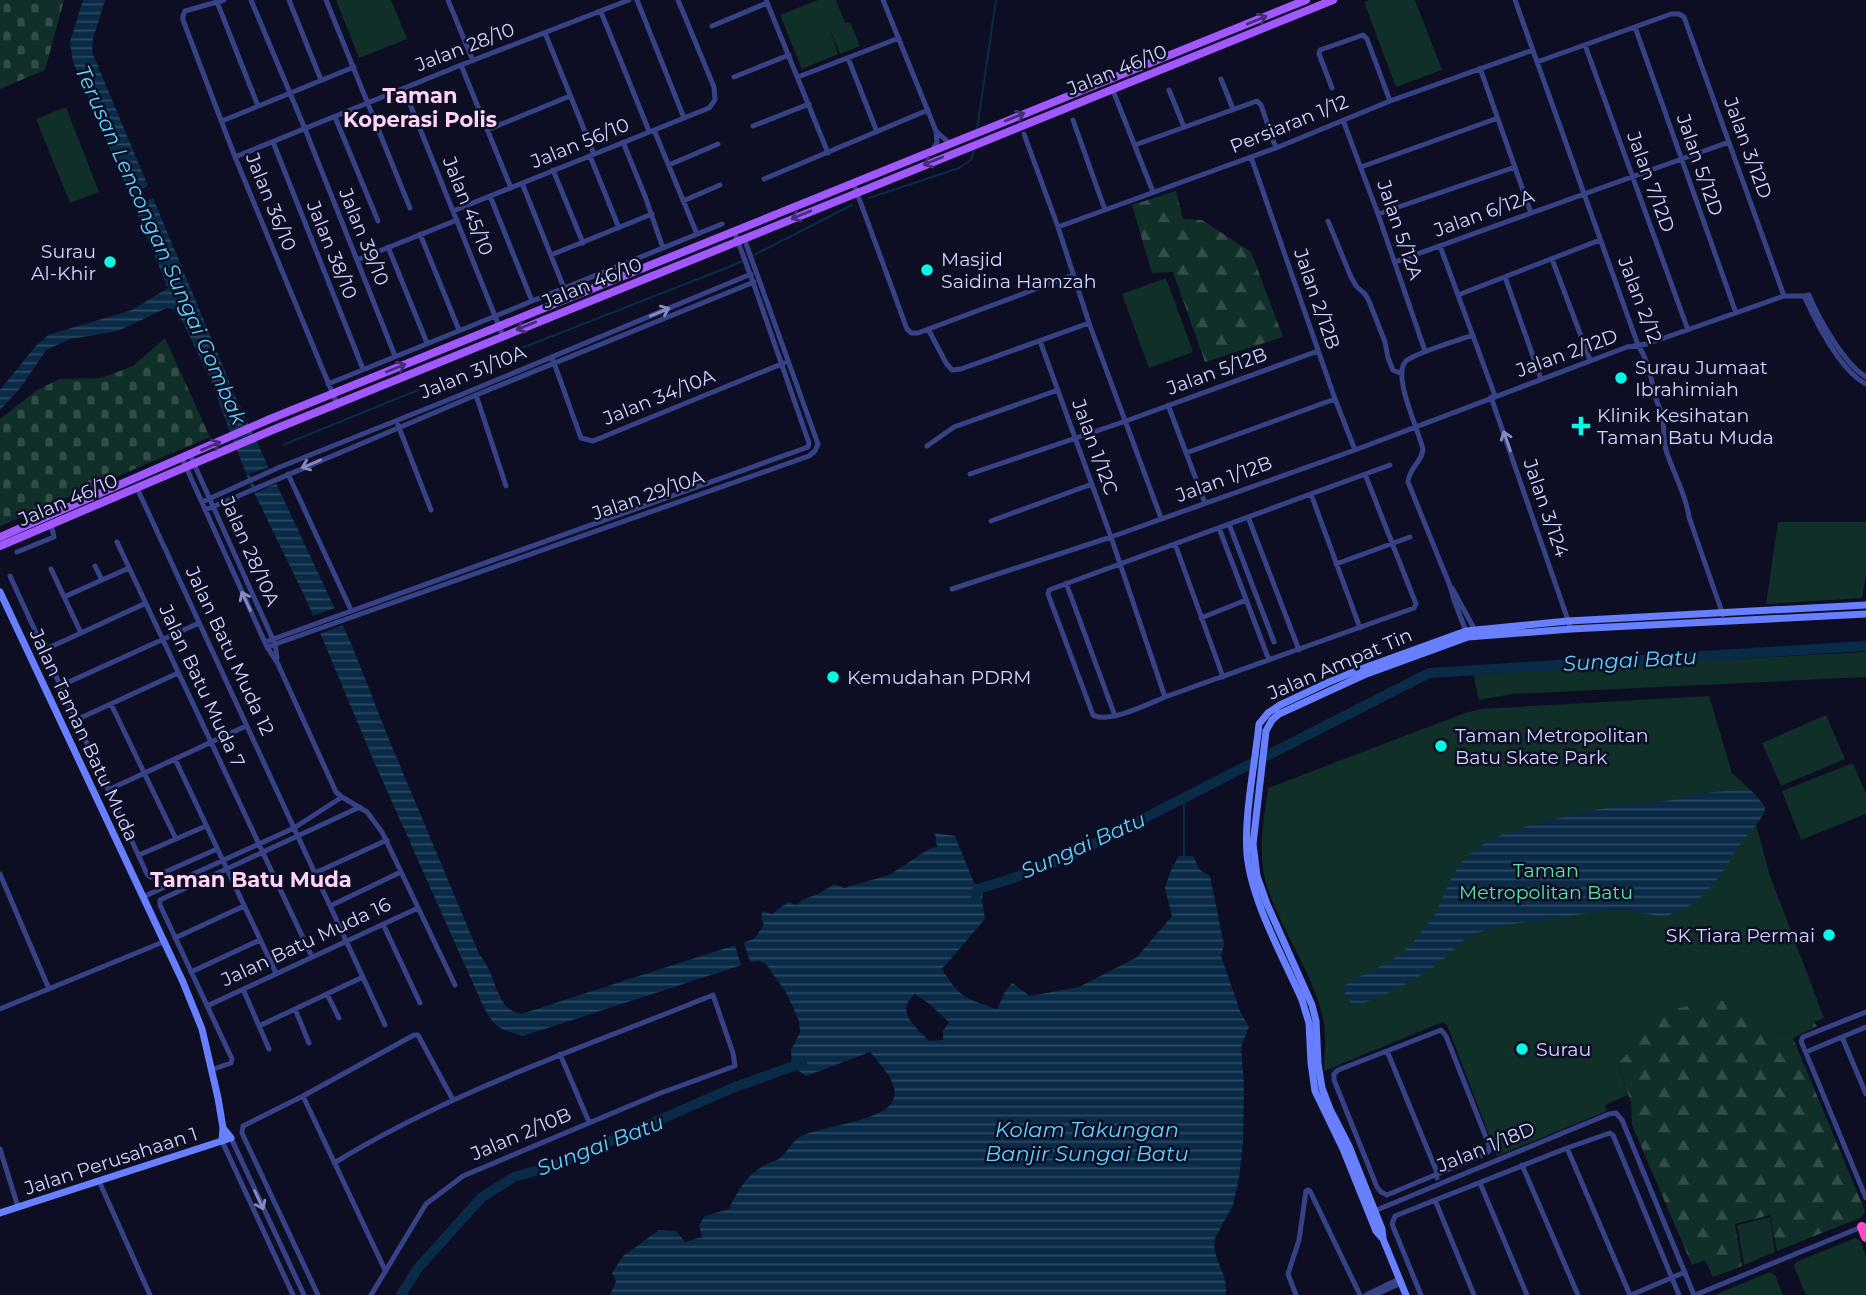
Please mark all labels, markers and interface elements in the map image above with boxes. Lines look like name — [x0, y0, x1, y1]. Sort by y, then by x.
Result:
one-way arrow — [1245, 12, 1267, 25]
street label: Jalan 28/10 — [411, 18, 518, 77]
street label: Jalan 46/10 — [1063, 40, 1170, 101]
water label: Terusan Lencongan Sungai Gombak — [70, 62, 252, 430]
district label: Taman Koperasi Polis — [343, 83, 497, 132]
street label: Persiaran 1/12 — [1227, 90, 1352, 158]
street label: Jalan 3/12D — [1719, 93, 1777, 202]
one-way arrow — [1004, 109, 1025, 122]
street label: Jalan 5/12D — [1672, 110, 1728, 219]
street label: Jalan 56/10 — [527, 113, 632, 173]
street label: Jalan 7/12D — [1622, 128, 1680, 236]
street label: Jalan 36/10 — [241, 149, 301, 254]
street label: Jalan 45/10 — [437, 152, 498, 259]
one-way arrow — [923, 156, 945, 169]
street label: Jalan 5/12A — [1372, 176, 1428, 283]
street label: Jalan 39/10 — [334, 184, 394, 289]
street label: Jalan 6/12A — [1430, 184, 1538, 242]
street label: Jalan 38/10 — [301, 197, 362, 303]
one-way arrow — [790, 210, 812, 223]
place label: Surau Al-Khir — [31, 240, 96, 285]
street label: Jalan 2/12B — [1289, 245, 1345, 352]
place label: Masjid Saidina Hamzah — [941, 248, 1097, 293]
street label: Jalan 46/10 — [538, 253, 645, 314]
street label: Jalan 2/12 — [1613, 253, 1667, 347]
marker: Surau Al-Khir — [102, 254, 118, 270]
marker: Masjid Saidina Hamzah — [919, 262, 935, 278]
one-way arrow — [649, 305, 671, 318]
one-way arrow — [516, 321, 538, 334]
street label: Jalan 2/12D — [1512, 324, 1621, 382]
street label: Jalan 31/10A — [416, 340, 530, 404]
street label: Jalan 5/12B — [1163, 342, 1270, 400]
place label: Surau Jumaat Ibrahimiah — [1635, 356, 1768, 401]
one-way arrow — [384, 361, 406, 374]
street label: Jalan 34/10A — [599, 364, 719, 430]
marker: Surau Jumaat Ibrahimiah — [1613, 370, 1629, 386]
street label: Jalan 1/12C — [1067, 395, 1123, 498]
place label: Klinik Kesihatan Taman Batu Muda — [1597, 404, 1774, 449]
marker: Klinik Kesihatan Taman Batu Muda — [1571, 416, 1591, 436]
one-way arrow — [1500, 430, 1512, 452]
one-way arrow — [200, 439, 221, 452]
street label: Jalan 1/12B — [1172, 451, 1275, 507]
street label: Jalan 3/124 — [1518, 455, 1574, 561]
one-way arrow — [301, 458, 323, 471]
street label: Jalan 29/10A — [588, 465, 707, 525]
street label: Jalan 46/10 — [14, 469, 121, 532]
street label: Jalan 28/10A — [215, 492, 285, 610]
street label: Jalan Batu Muda 12 — [180, 562, 279, 739]
one-way arrow — [239, 591, 252, 612]
street label: Jalan Batu Muda 7 — [154, 600, 250, 771]
street label: Jalan Ampat Tin — [1264, 623, 1415, 705]
street label: Jalan Taman Batu Muda — [24, 624, 143, 845]
water label: Sungai Batu — [1563, 644, 1697, 676]
place label: Kemudahan PDRM — [847, 666, 1031, 689]
marker: Kemudahan PDRM — [825, 669, 841, 685]
place label: Taman Metropolitan Batu Skate Park — [1455, 724, 1649, 769]
marker: Taman Metropolitan Batu Skate Park — [1433, 738, 1449, 754]
water label: Sungai Batu — [1017, 806, 1149, 884]
park label: Taman Metropolitan Batu — [1459, 859, 1633, 904]
district label: Taman Batu Muda — [150, 867, 352, 892]
street label: Jalan Batu Muda 16 — [217, 893, 394, 992]
place label: SK Tiara Permai — [1666, 924, 1815, 947]
marker: SK Tiara Permai — [1821, 927, 1837, 943]
place label: Surau — [1536, 1038, 1591, 1061]
marker: Surau — [1514, 1041, 1530, 1057]
street label: Jalan 2/10B — [467, 1103, 575, 1166]
water label: Sungai Batu — [533, 1109, 667, 1181]
water label: Kolam Takungan Banjir Sungai Batu — [985, 1117, 1189, 1166]
street label: Jalan 1/18D — [1433, 1117, 1538, 1177]
street label: Jalan Perusahaan 1 — [21, 1122, 200, 1200]
one-way arrow — [253, 1189, 267, 1210]

